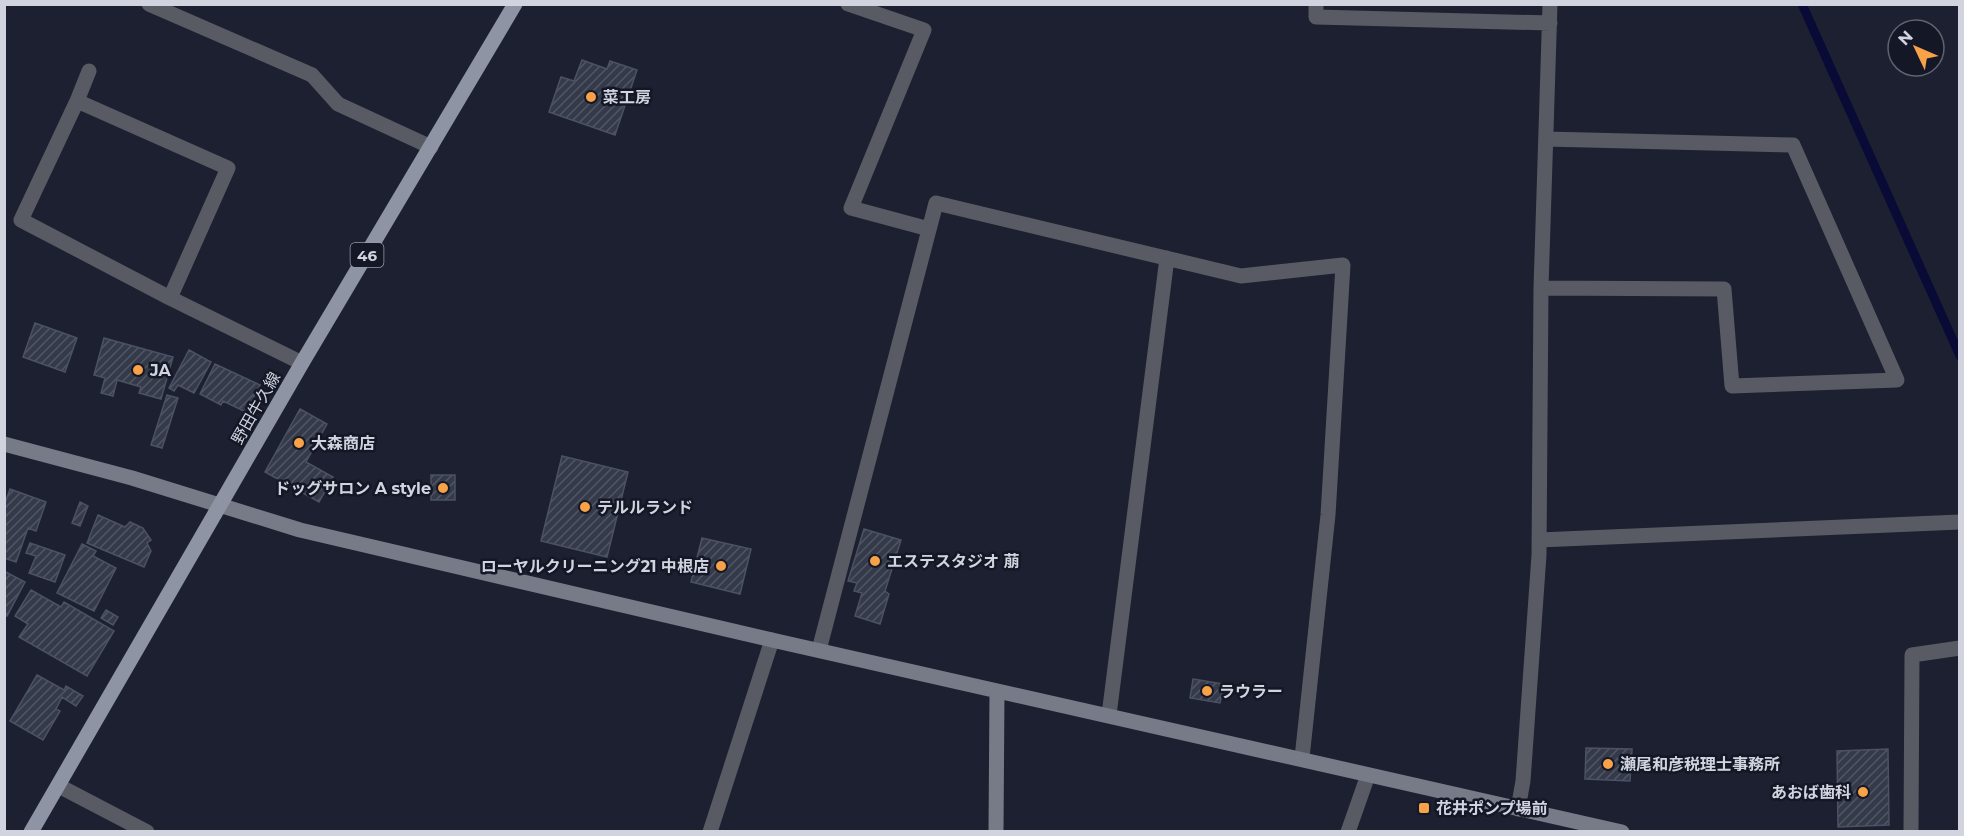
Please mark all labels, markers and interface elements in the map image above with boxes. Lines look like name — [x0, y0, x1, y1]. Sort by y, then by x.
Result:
north arrow — [1886, 18, 1946, 78]
text: N — [1894, 27, 1917, 49]
place label: 菜工房 — [603, 88, 651, 107]
marker: 菜工房 — [584, 90, 598, 104]
road number: 46 — [350, 243, 384, 267]
place label: JA — [149, 361, 171, 380]
marker: JA — [131, 363, 145, 377]
street label: 野田牛久線 — [228, 369, 284, 447]
place label: 大森商店 — [311, 434, 375, 453]
marker: 大森商店 — [292, 436, 306, 450]
place label: ドッグサロン A style — [274, 479, 431, 498]
marker: ドッグサロン A style — [436, 481, 450, 495]
place label: テルルランド — [597, 498, 693, 517]
marker: テルルランド — [578, 500, 592, 514]
place label: エステスタジオ 萠 — [887, 552, 1020, 571]
marker: エステスタジオ 萠 — [868, 554, 882, 568]
place label: ローヤルクリーニング21 中根店 — [481, 557, 709, 576]
marker: ローヤルクリーニング21 中根店 — [714, 559, 728, 573]
place label: ラウラー — [1219, 682, 1283, 701]
marker: ラウラー — [1200, 684, 1214, 698]
place label: 瀬尾和彦税理士事務所 — [1620, 755, 1780, 774]
marker: 瀬尾和彦税理士事務所 — [1601, 757, 1615, 771]
place label: あおば歯科 — [1771, 783, 1851, 802]
marker: あおば歯科 — [1856, 785, 1870, 799]
place label: 花井ポンプ場前 — [1436, 799, 1548, 818]
marker: 花井ポンプ場前 — [1417, 801, 1431, 815]

